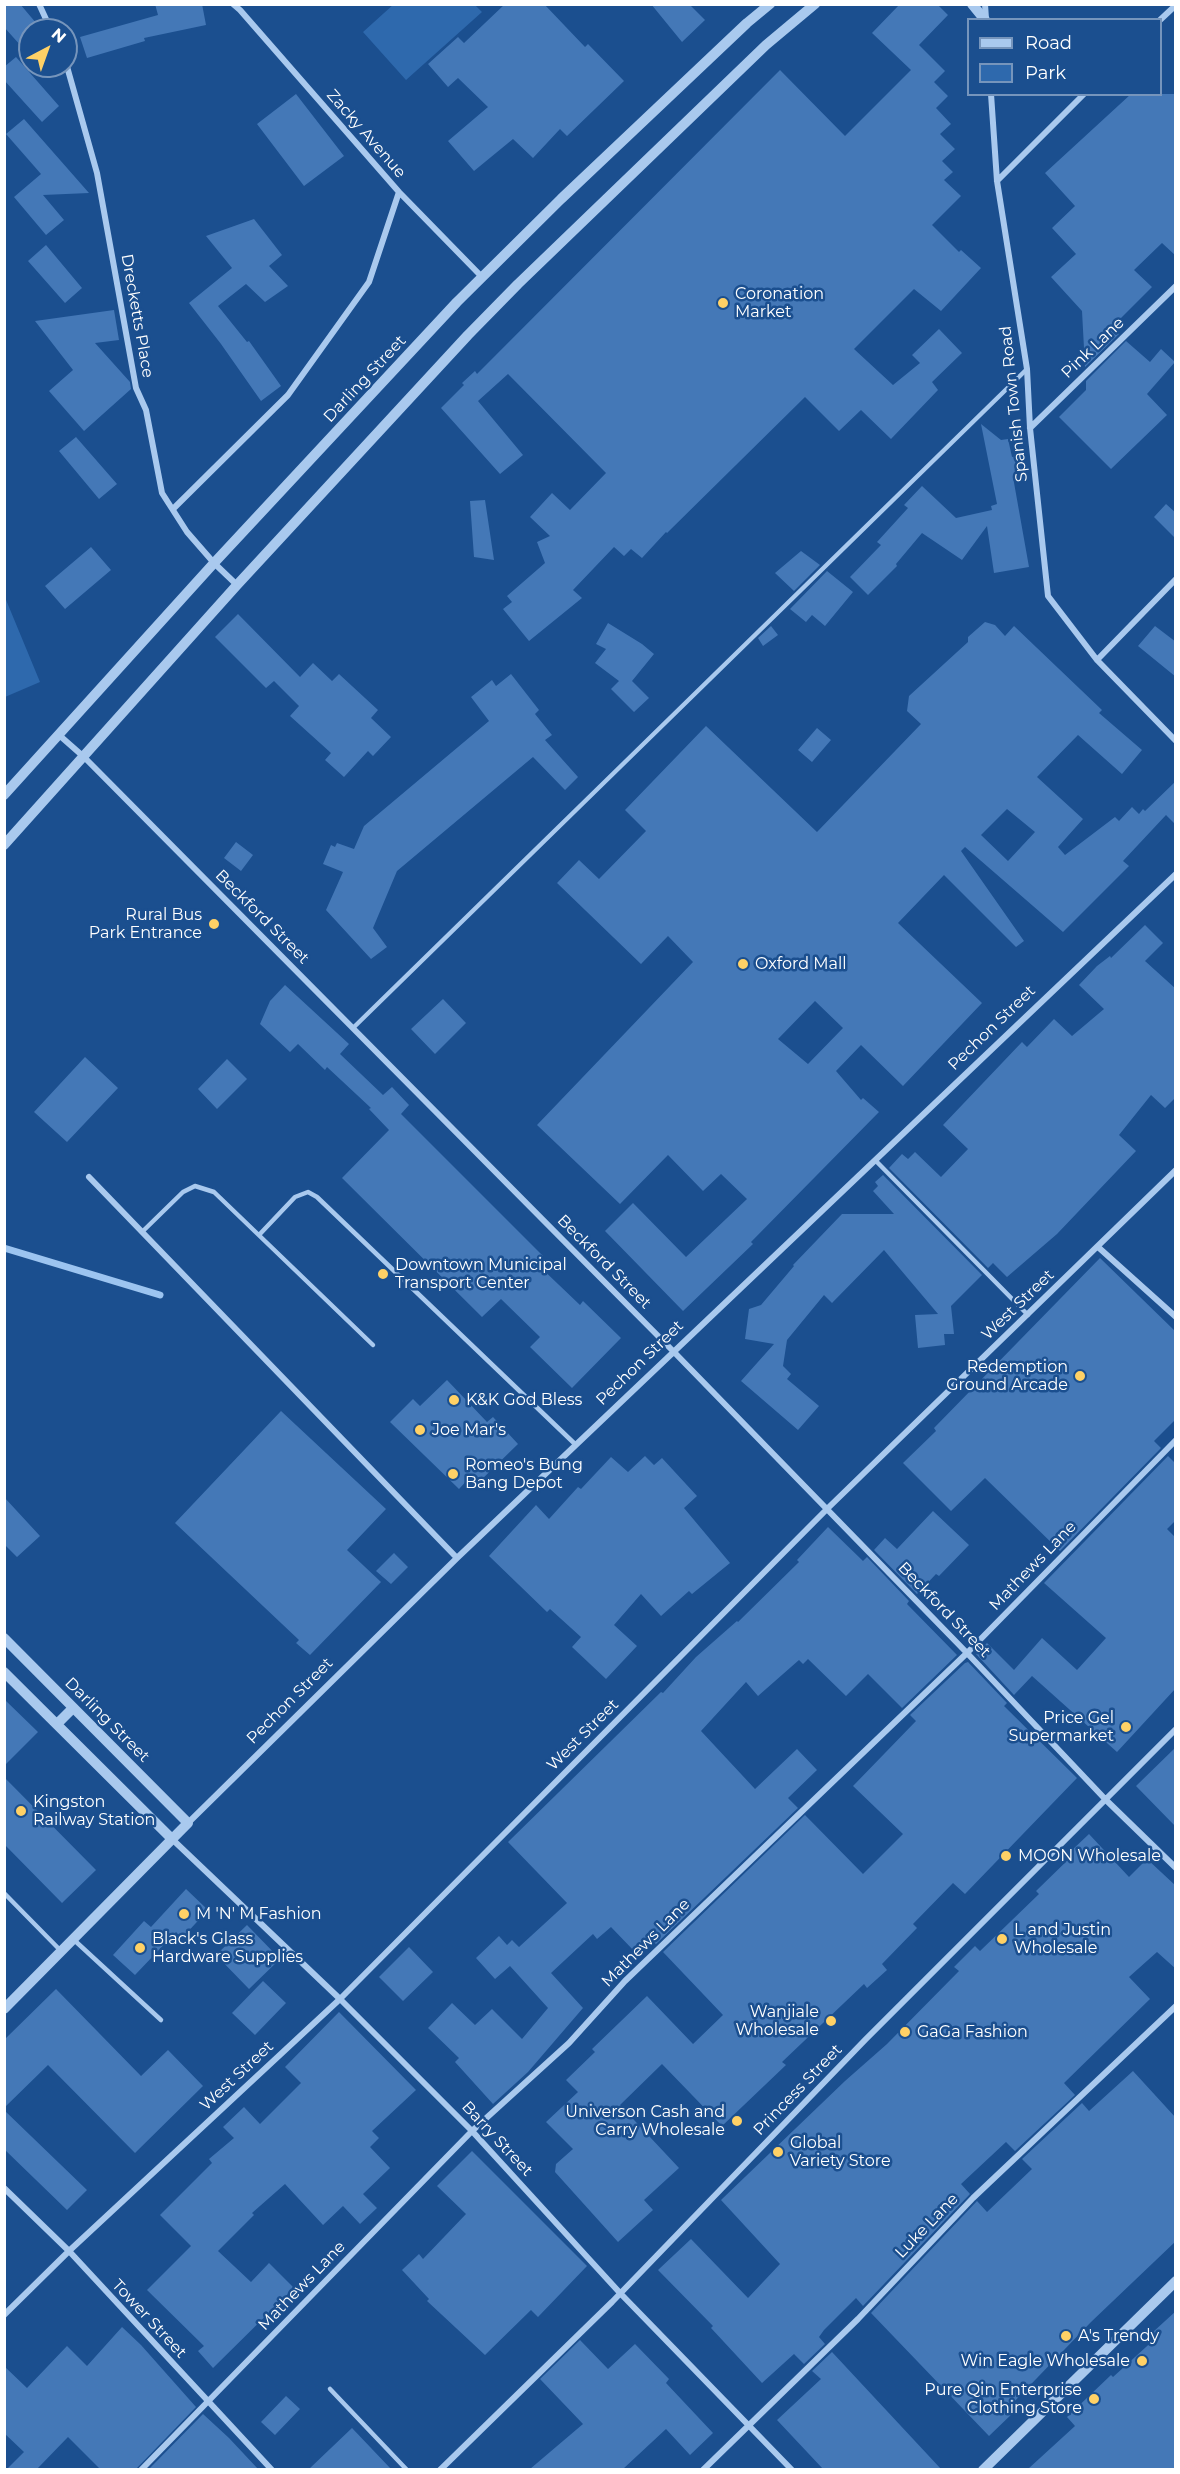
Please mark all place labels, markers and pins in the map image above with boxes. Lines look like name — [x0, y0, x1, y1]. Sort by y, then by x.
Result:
place label: Coronation Market — [735, 284, 824, 322]
marker: Coronation Market — [716, 296, 730, 310]
place label: Rural Bus Park Entrance — [89, 905, 202, 943]
marker: Rural Bus Park Entrance — [207, 917, 221, 931]
place label: Oxford Mall — [755, 954, 847, 974]
marker: Oxford Mall — [736, 957, 750, 971]
place label: Downtown Municipal Transport Center — [395, 1255, 567, 1293]
marker: Downtown Municipal Transport Center — [376, 1267, 390, 1281]
place label: Redemption Ground Arcade — [946, 1357, 1068, 1395]
marker: Redemption Ground Arcade — [1073, 1369, 1087, 1383]
place label: K&K God Bless — [466, 1390, 582, 1410]
marker: K&K God Bless — [447, 1393, 461, 1407]
place label: Joe Mar's — [432, 1420, 506, 1440]
marker: Joe Mar's — [413, 1423, 427, 1437]
place label: Romeo's Bung Bang Depot — [465, 1455, 583, 1493]
marker: Romeo's Bung Bang Depot — [446, 1467, 460, 1481]
place label: Price Gel Supermarket — [1009, 1708, 1114, 1746]
marker: Price Gel Supermarket — [1119, 1720, 1133, 1734]
place label: Kingston Railway Station — [33, 1792, 155, 1830]
marker: Kingston Railway Station — [14, 1804, 28, 1818]
place label: MOON Wholesale — [1018, 1846, 1161, 1866]
marker: MOON Wholesale — [999, 1849, 1013, 1863]
place label: M 'N' M Fashion — [196, 1904, 322, 1924]
marker: M 'N' M Fashion — [177, 1907, 191, 1921]
place label: L and Justin Wholesale — [1014, 1920, 1111, 1958]
place label: Black's Glass Hardware Supplies — [152, 1929, 303, 1967]
marker: L and Justin Wholesale — [995, 1932, 1009, 1946]
marker: Black's Glass Hardware Supplies — [133, 1941, 147, 1955]
place label: Wanjiale Wholesale — [735, 2002, 819, 2040]
marker: Wanjiale Wholesale — [824, 2014, 838, 2028]
place label: GaGa Fashion — [917, 2022, 1028, 2042]
marker: GaGa Fashion — [898, 2025, 912, 2039]
place label: Universon Cash and Carry Wholesale — [565, 2102, 725, 2140]
marker: Universon Cash and Carry Wholesale — [730, 2114, 744, 2128]
place label: Global Variety Store — [790, 2133, 891, 2171]
marker: Global Variety Store — [771, 2145, 785, 2159]
place label: A's Trendy — [1078, 2326, 1159, 2346]
marker: A's Trendy — [1059, 2329, 1073, 2343]
place label: Win Eagle Wholesale — [961, 2351, 1130, 2371]
marker: Win Eagle Wholesale — [1135, 2354, 1149, 2368]
place label: Pure Qin Enterprise Clothing Store — [924, 2380, 1082, 2418]
marker: Pure Qin Enterprise Clothing Store — [1087, 2392, 1101, 2406]

